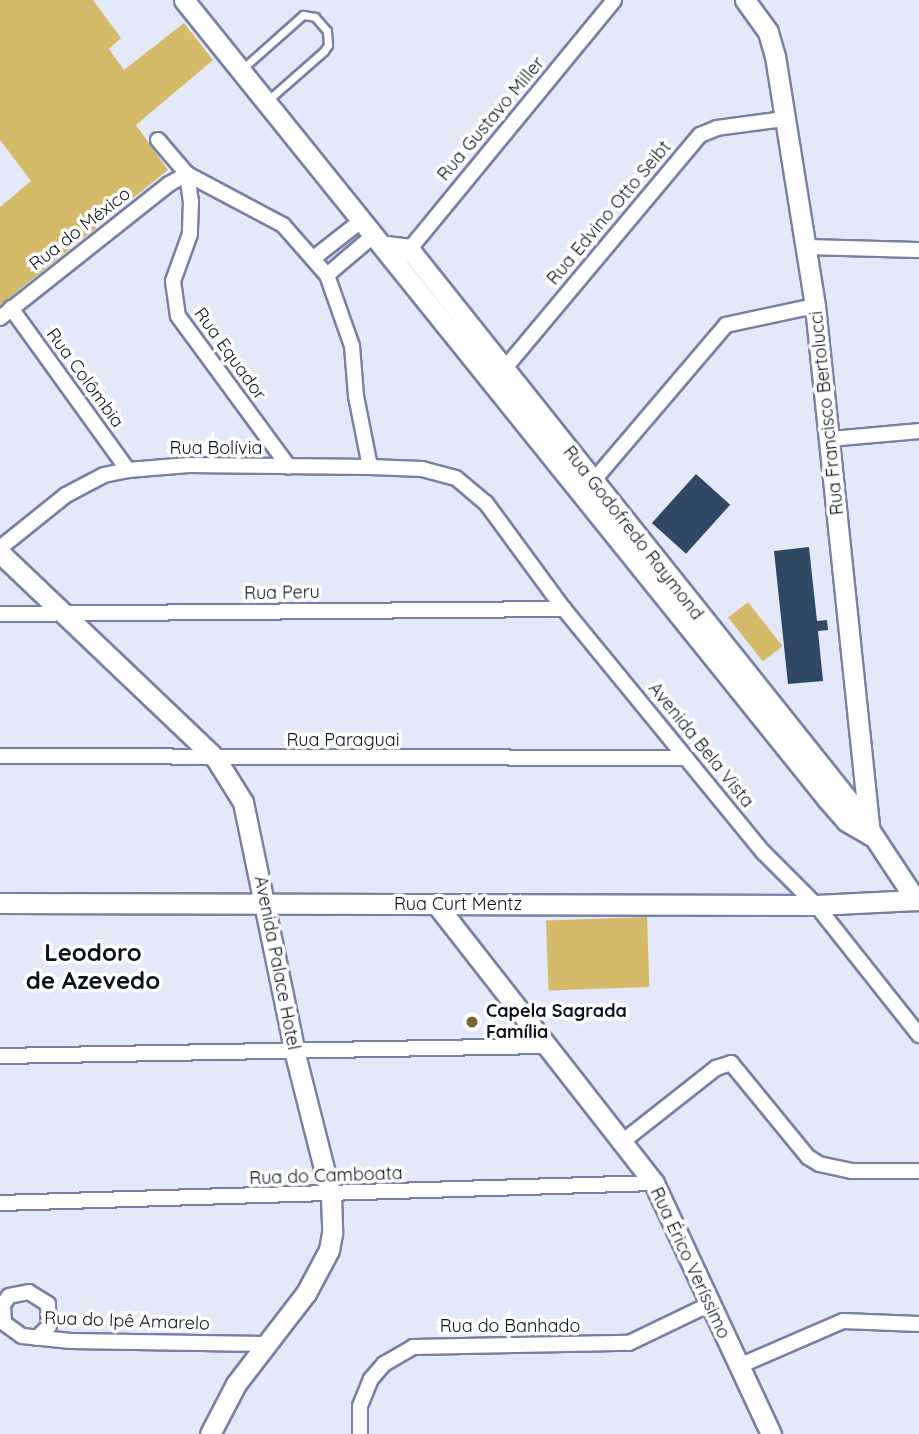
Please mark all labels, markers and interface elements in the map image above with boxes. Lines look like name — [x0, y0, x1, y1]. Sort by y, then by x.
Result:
street label: Rua Gustavo Miller — [433, 53, 549, 185]
street label: Rua Edvino Otto Seibt — [542, 137, 676, 289]
street label: Rua do México — [25, 183, 135, 275]
street label: Rua Equador — [189, 304, 271, 404]
street label: Rua Francisco Bertolucci — [806, 310, 848, 516]
street label: Rua Colômbia — [42, 324, 128, 432]
street label: Rua Bolívia — [170, 437, 262, 459]
street label: Rua Godofredo Raymond — [558, 442, 708, 624]
street label: Rua Peru — [244, 582, 320, 604]
street label: Avenida Bela Vista — [644, 678, 758, 812]
street label: Rua Paraguai — [286, 729, 400, 751]
street label: Avenida Palace Hotel — [250, 874, 304, 1052]
street label: Rua Curt Mentz — [394, 893, 522, 915]
district label: Leodoro de Azevedo — [26, 939, 160, 995]
place label: Capela Sagrada Família — [486, 1001, 627, 1044]
marker: Capela Sagrada Família — [464, 1014, 480, 1030]
street label: Rua do Camboata — [249, 1163, 403, 1189]
street label: Rua Érico Veríssimo — [645, 1184, 735, 1342]
street label: Rua do Ipê Amarelo — [44, 1307, 210, 1335]
street label: Rua do Banhado — [440, 1315, 580, 1337]

